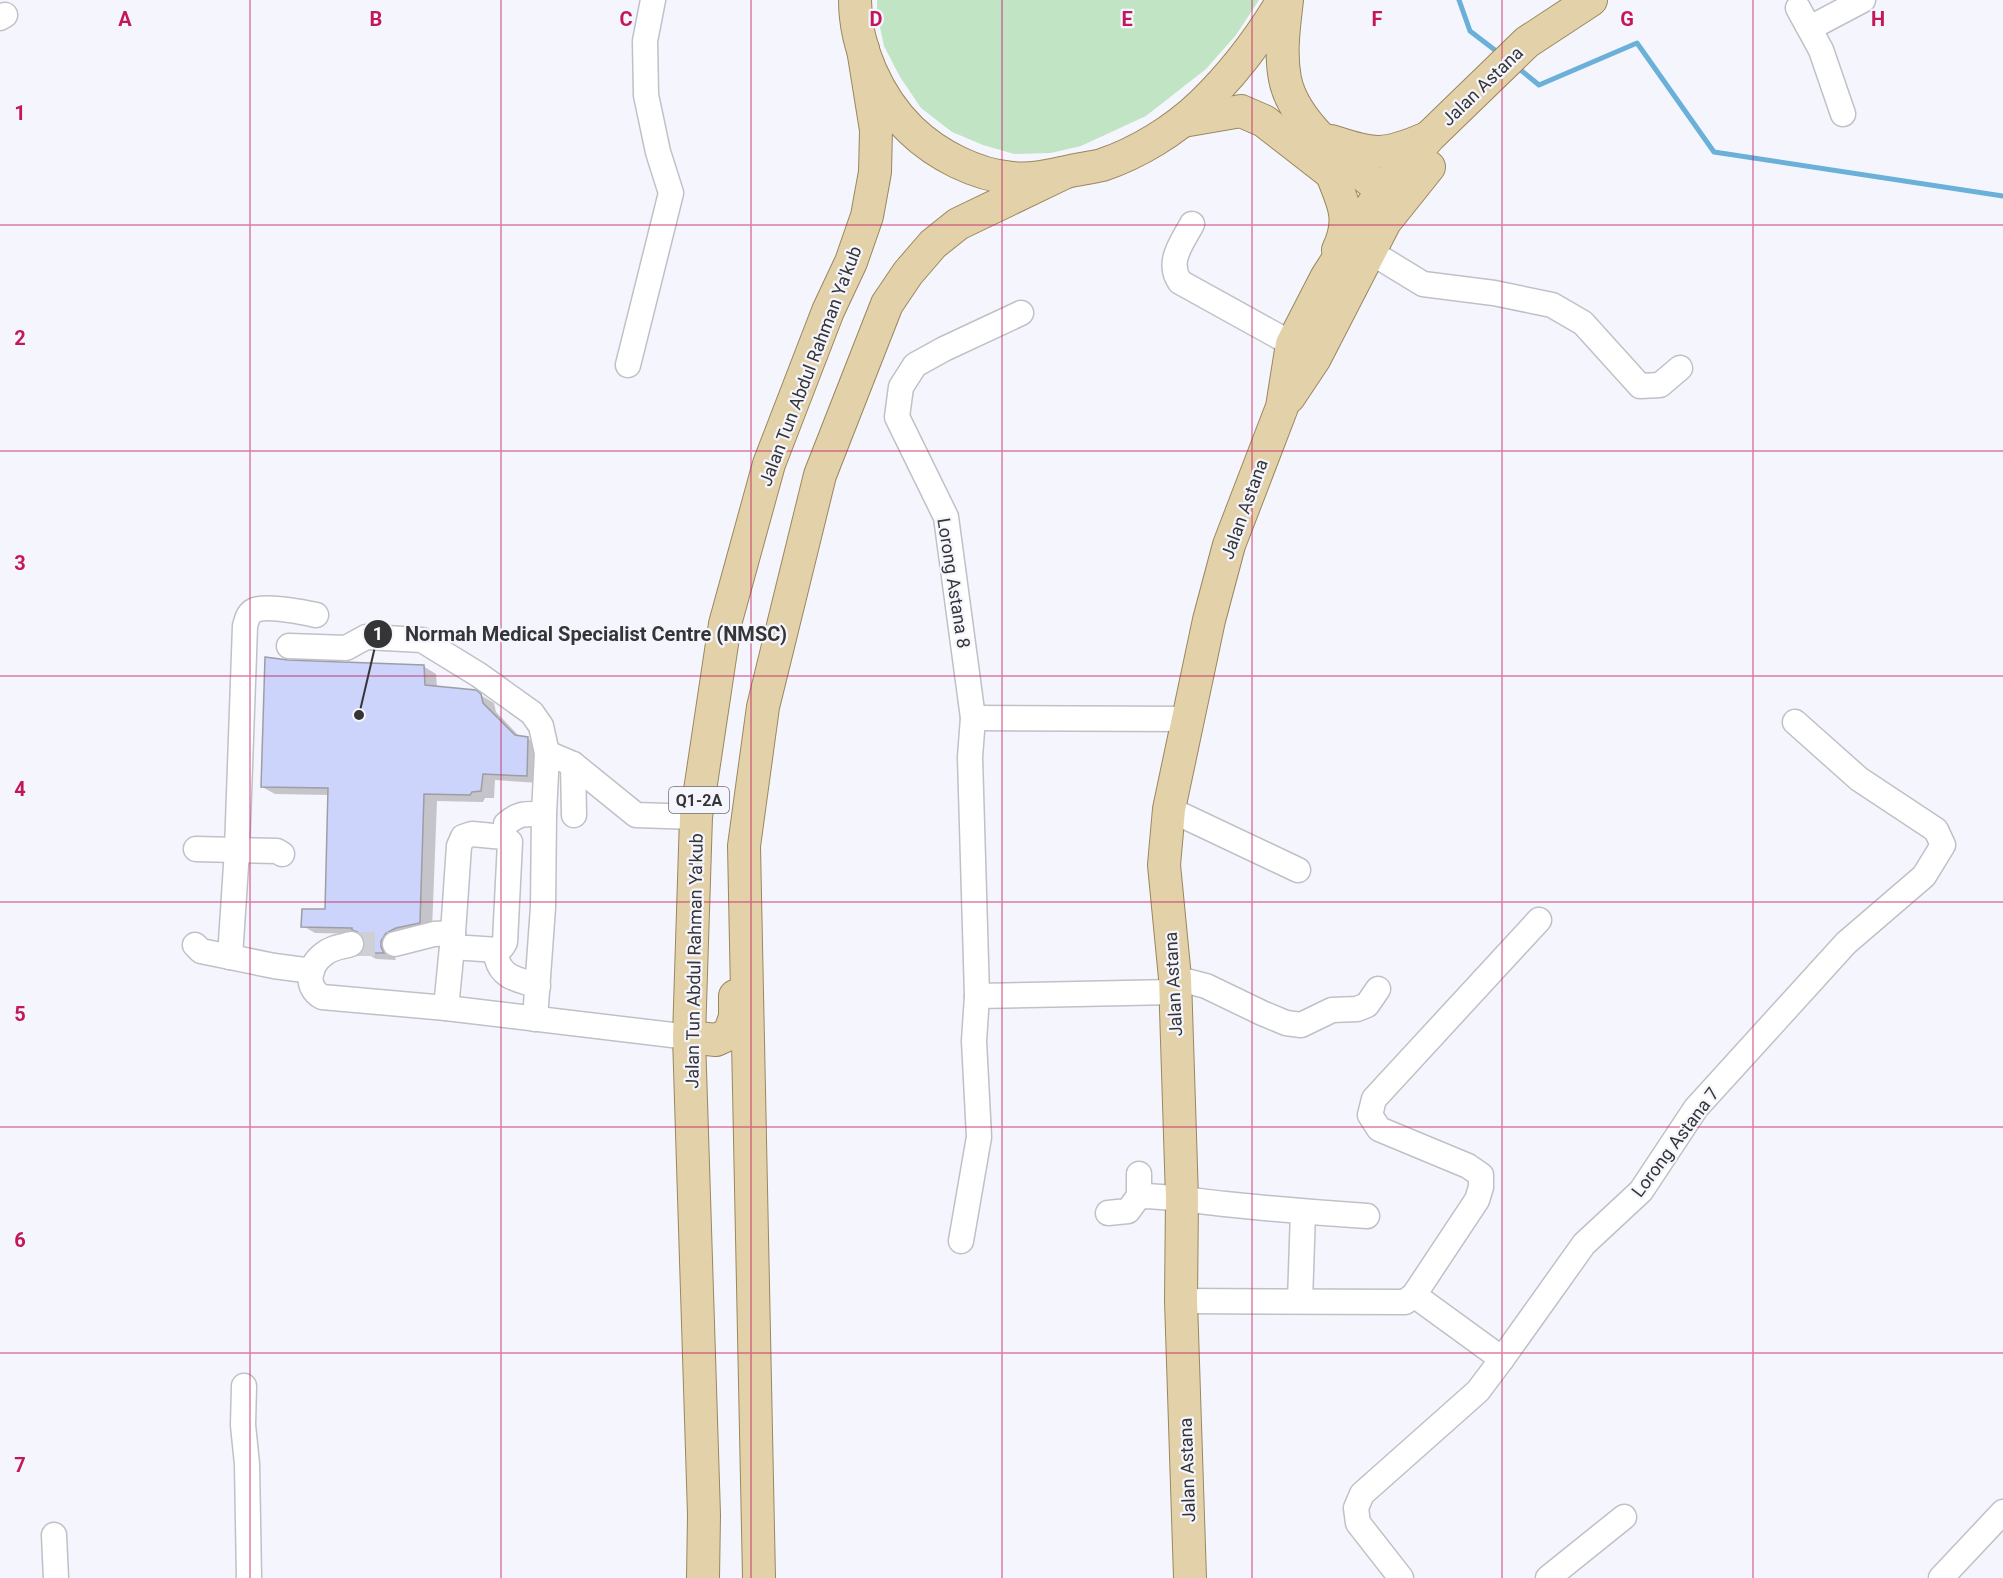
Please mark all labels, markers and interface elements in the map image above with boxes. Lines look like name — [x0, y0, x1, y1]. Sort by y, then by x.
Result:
text: A — [118, 7, 132, 31]
text: B — [370, 7, 382, 31]
text: C — [619, 7, 633, 31]
text: D — [870, 7, 883, 31]
text: E — [1121, 7, 1133, 31]
text: F — [1372, 7, 1383, 31]
text: G — [1620, 7, 1634, 31]
text: H — [1871, 7, 1885, 31]
street label: Jalan Astana — [1437, 42, 1527, 130]
text: 1 — [14, 101, 26, 125]
street label: Jalan Tun Abdul Rahman Ya'kub — [754, 243, 866, 489]
text: 2 — [14, 326, 26, 350]
street label: Jalan Astana — [1216, 456, 1272, 562]
street label: Lorong Astana 8 — [933, 516, 975, 650]
text: 3 — [14, 551, 26, 575]
callout: Normah Medical Specialist Centre (NMSC) — [363, 615, 799, 653]
text: Normah Medical Specialist Centre (NMSC) — [405, 622, 787, 646]
text: 1 — [373, 623, 383, 644]
text: 4 — [14, 777, 26, 801]
road number: Q1-2A — [669, 787, 729, 813]
street label: Jalan Tun Abdul Rahman Ya'kub — [681, 833, 707, 1089]
street label: Jalan Astana — [1160, 931, 1186, 1037]
text: 5 — [14, 1002, 26, 1026]
street label: Lorong Astana 7 — [1627, 1083, 1723, 1201]
text: 6 — [14, 1228, 26, 1252]
street label: Jalan Astana — [1175, 1417, 1199, 1523]
text: 7 — [14, 1453, 26, 1477]

